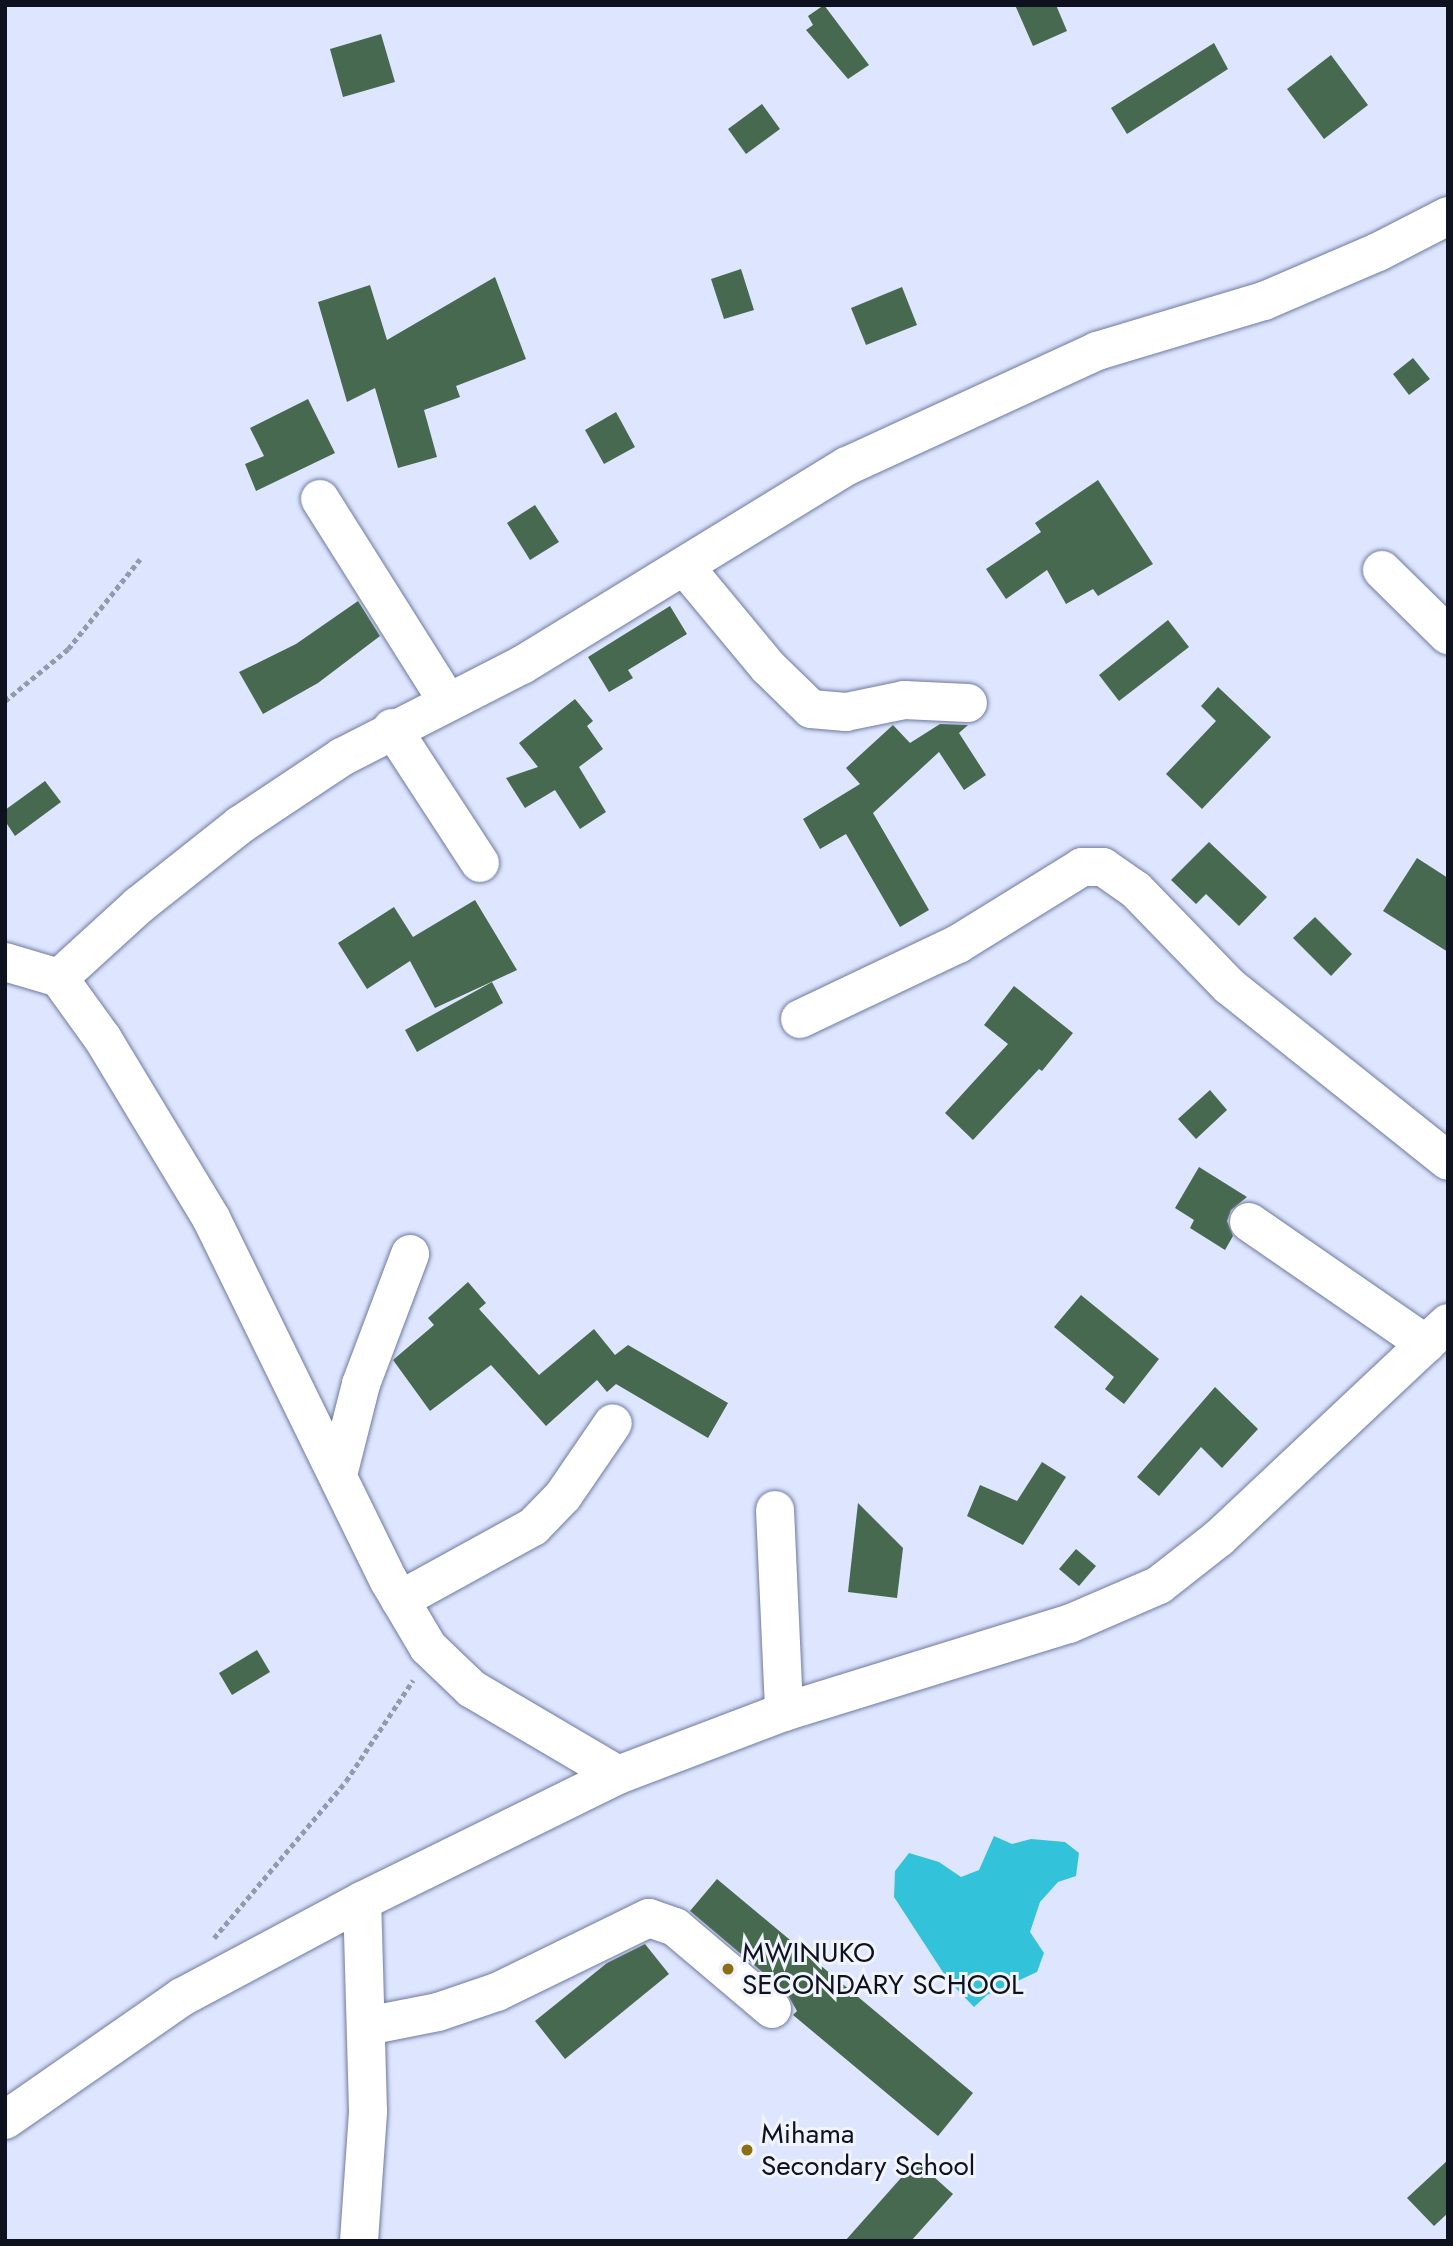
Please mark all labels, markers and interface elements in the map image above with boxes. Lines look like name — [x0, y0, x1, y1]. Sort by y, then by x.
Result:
place label: MWINUKO SECONDARY SCHOOL — [742, 1936, 1024, 2002]
marker: MWINUKO SECONDARY SCHOOL — [720, 1961, 736, 1977]
place label: Mihama Secondary School — [761, 2117, 975, 2183]
marker: Mihama Secondary School — [739, 2142, 755, 2158]

